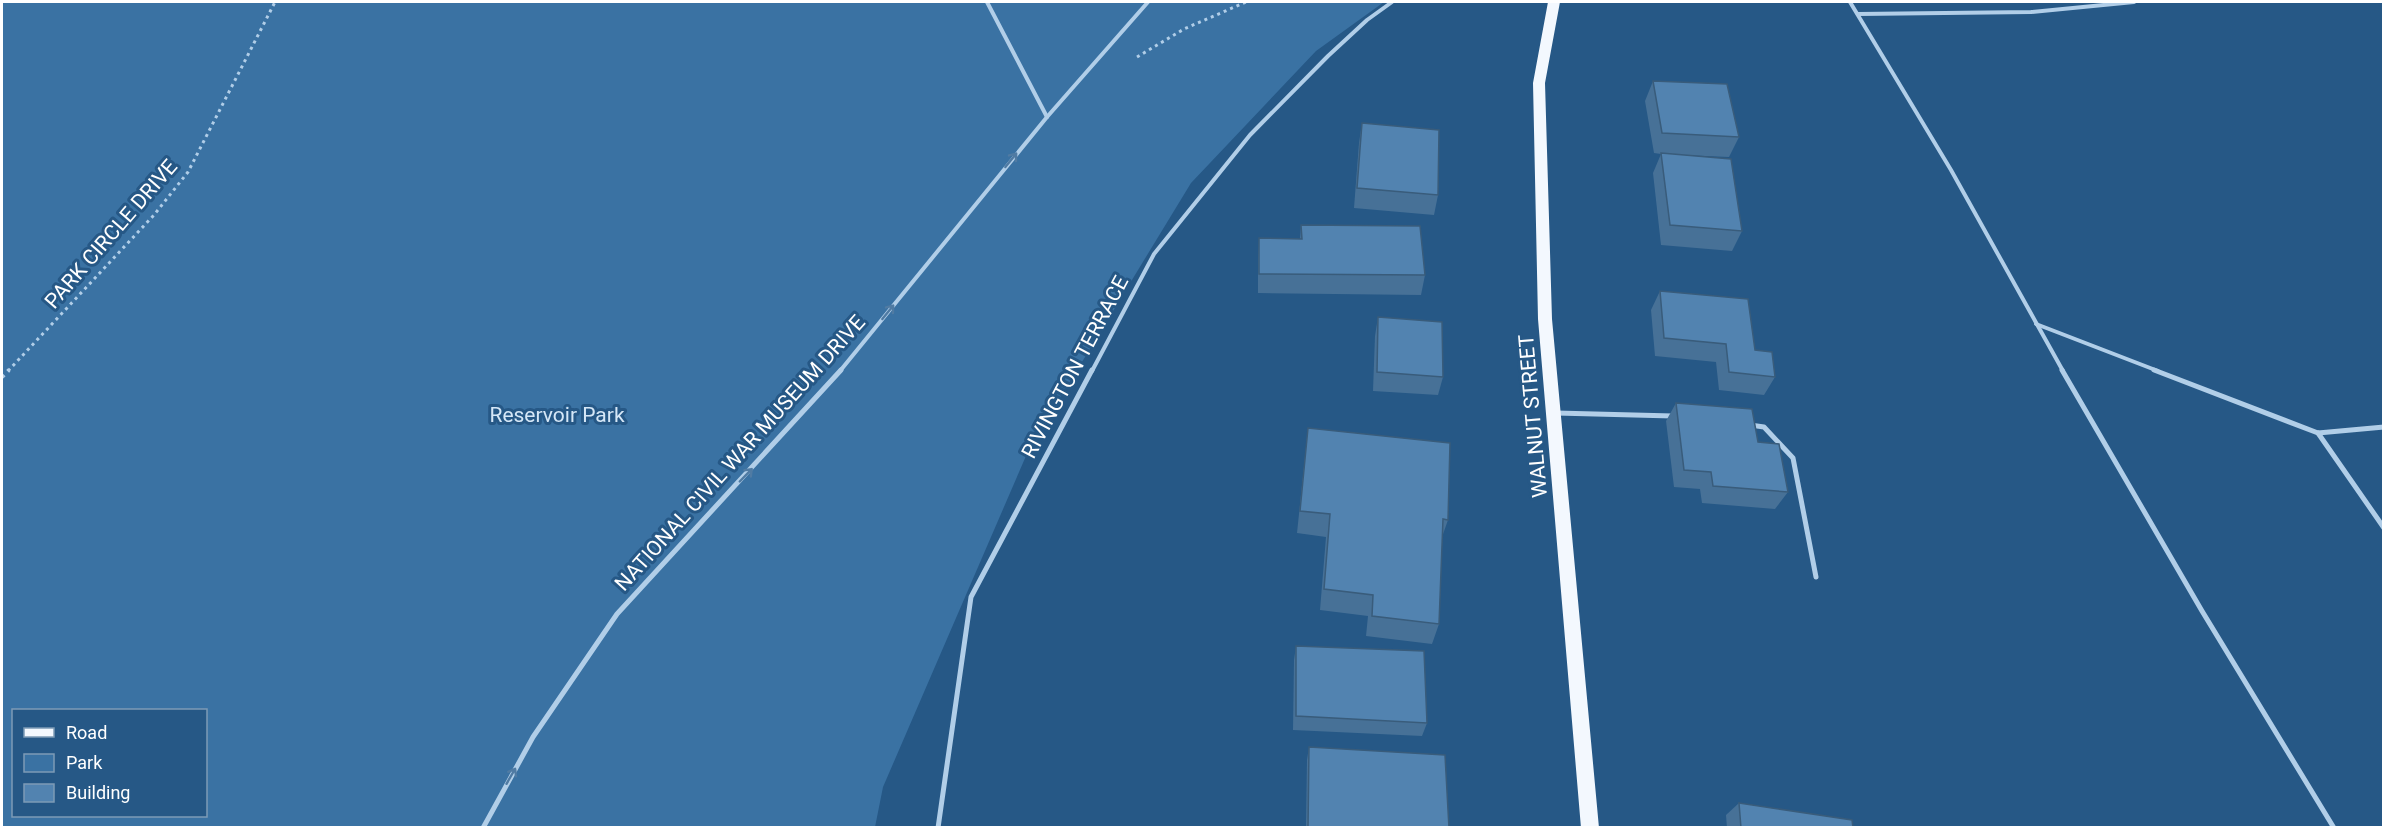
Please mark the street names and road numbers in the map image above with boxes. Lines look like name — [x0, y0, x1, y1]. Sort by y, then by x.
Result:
street label: PARK CIRCLE DRIVE — [40, 155, 182, 313]
street label: RIVINGTON TERRACE — [1017, 272, 1133, 462]
street label: NATIONAL CIVIL WAR MUSEUM DRIVE — [610, 310, 870, 596]
street label: WALNUT STREET — [1514, 333, 1552, 499]

